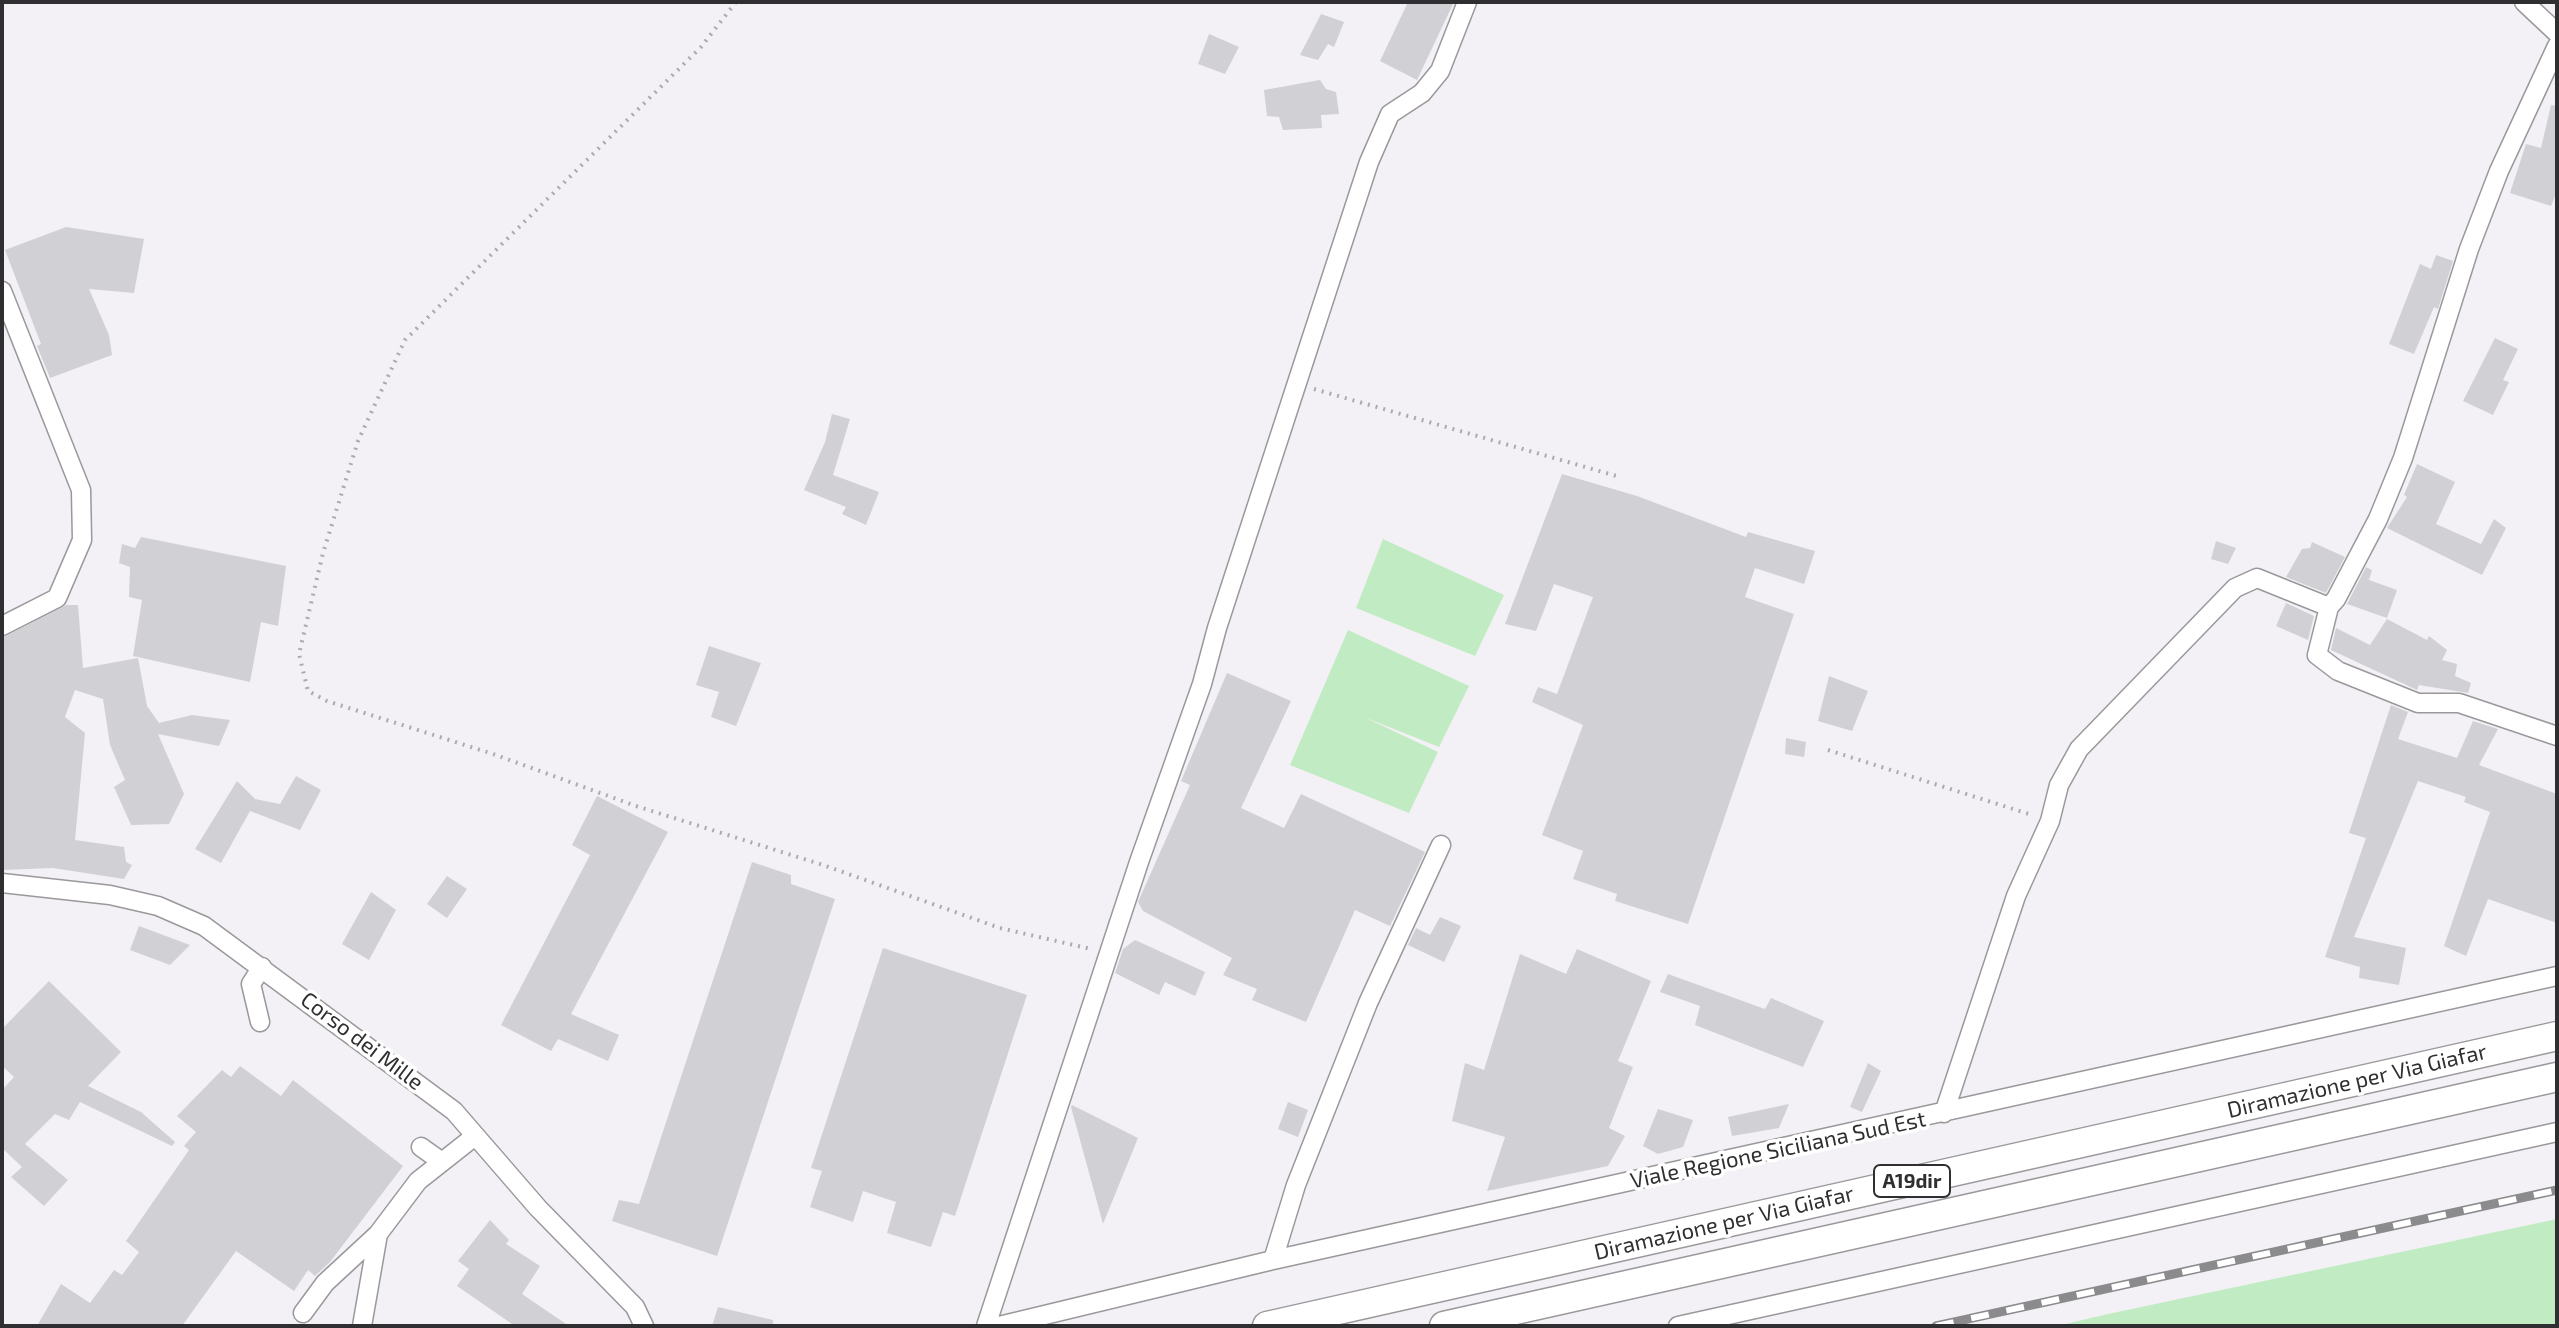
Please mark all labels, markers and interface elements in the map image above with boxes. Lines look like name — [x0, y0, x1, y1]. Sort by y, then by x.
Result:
street label: Corso dei Mille — [295, 986, 429, 1096]
street label: Diramazione per Via Giafar — [2225, 1038, 2489, 1124]
street label: Viale Regione Siciliana Sud Est — [1628, 1106, 1928, 1194]
road number: A19dir — [1874, 1165, 1950, 1197]
street label: Diramazione per Via Giafar — [1592, 1180, 1856, 1266]

